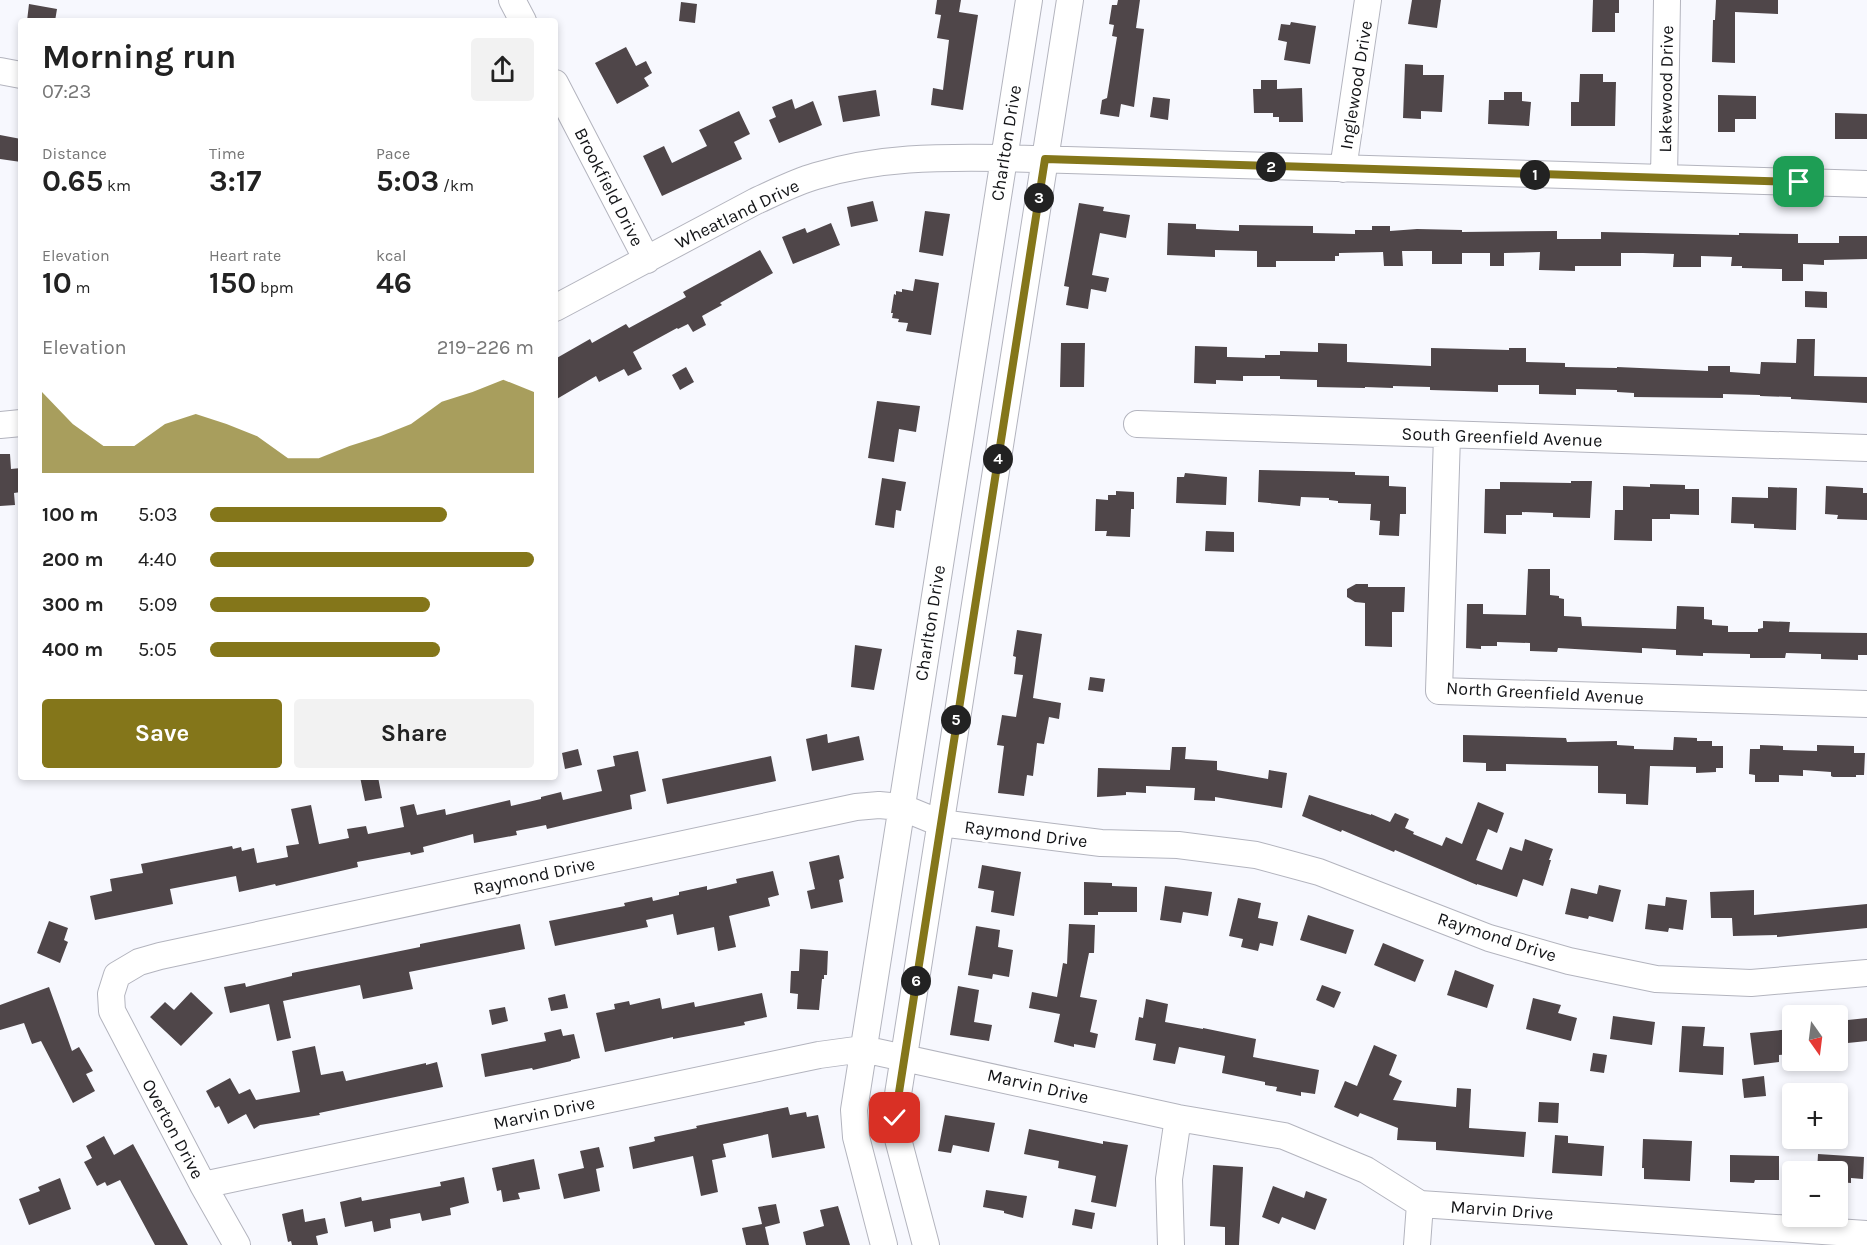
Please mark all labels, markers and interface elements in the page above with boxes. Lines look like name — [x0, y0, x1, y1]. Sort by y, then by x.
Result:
street label: Inglewood Drive — [1335, 19, 1377, 151]
street label: Lakewood Drive — [1654, 25, 1678, 153]
text: Morning run — [42, 38, 236, 76]
button: share — [471, 38, 534, 101]
text: 07:23 — [42, 80, 91, 103]
street label: Charlton Drive — [986, 83, 1026, 203]
street label: Brookfield Drive — [570, 124, 648, 250]
text: Distance — [42, 144, 107, 163]
text: Time — [209, 144, 245, 163]
text: Pace — [376, 144, 410, 163]
pin: 2 — [1256, 152, 1286, 182]
pin — [1773, 156, 1824, 207]
text: 2 — [1266, 157, 1276, 176]
pin: 1 — [1520, 160, 1550, 190]
text: 0.65 — [42, 163, 103, 199]
text: 3:17 — [209, 163, 261, 199]
text: 5:03 — [376, 163, 439, 199]
text: 1 — [1532, 165, 1538, 184]
icon: arrive — [1782, 165, 1815, 198]
street label: Wheatland Drive — [671, 174, 803, 254]
text: km — [103, 176, 131, 195]
text: /km — [439, 176, 474, 195]
pin: 3 — [1024, 183, 1054, 213]
text: 3 — [1034, 188, 1044, 207]
text: Elevation — [42, 246, 110, 265]
text: Heart rate — [209, 246, 281, 265]
text: kcal — [376, 246, 407, 265]
text: 10 — [42, 265, 72, 301]
text: 150 — [209, 265, 256, 301]
text: 46 — [376, 265, 412, 301]
text: m — [72, 278, 90, 297]
text: bpm — [256, 278, 294, 297]
text: Elevation — [42, 336, 127, 359]
text: 219–226 m — [437, 336, 534, 359]
street label: South Greenfield Avenue — [1401, 422, 1603, 452]
pin: 4 — [983, 444, 1013, 474]
text: 4 — [993, 449, 1003, 468]
text: 100 m — [42, 503, 98, 526]
text: 5:03 — [138, 503, 178, 526]
text: 200 m — [42, 548, 103, 571]
text: 4:40 — [138, 548, 177, 571]
street label: Charlton Drive — [910, 563, 950, 683]
text: 300 m — [42, 593, 104, 616]
text: 5:09 — [138, 593, 177, 616]
text: 400 m — [42, 638, 103, 661]
text: 5:05 — [138, 638, 177, 661]
street label: North Greenfield Avenue — [1446, 677, 1644, 709]
button: Save — [42, 699, 282, 768]
button: Share — [294, 699, 534, 768]
pin: 5 — [941, 705, 971, 735]
text: 5 — [951, 710, 961, 729]
street label: Raymond Drive — [963, 816, 1089, 852]
street label: Raymond Drive — [471, 852, 597, 900]
street label: Raymond Drive — [1435, 907, 1559, 967]
pin: 6 — [901, 966, 931, 996]
text: 6 — [911, 971, 921, 990]
north arrow — [1782, 1005, 1848, 1071]
map controls — [1782, 1005, 1848, 1227]
street label: Marvin Drive — [985, 1064, 1091, 1108]
street label: Overton Drive — [137, 1075, 209, 1183]
button: + — [1782, 1083, 1848, 1149]
street label: Marvin Drive — [491, 1092, 597, 1134]
pin — [869, 1092, 920, 1143]
icon: check — [878, 1101, 911, 1134]
button: − — [1782, 1161, 1848, 1227]
street label: Marvin Drive — [1450, 1195, 1554, 1225]

